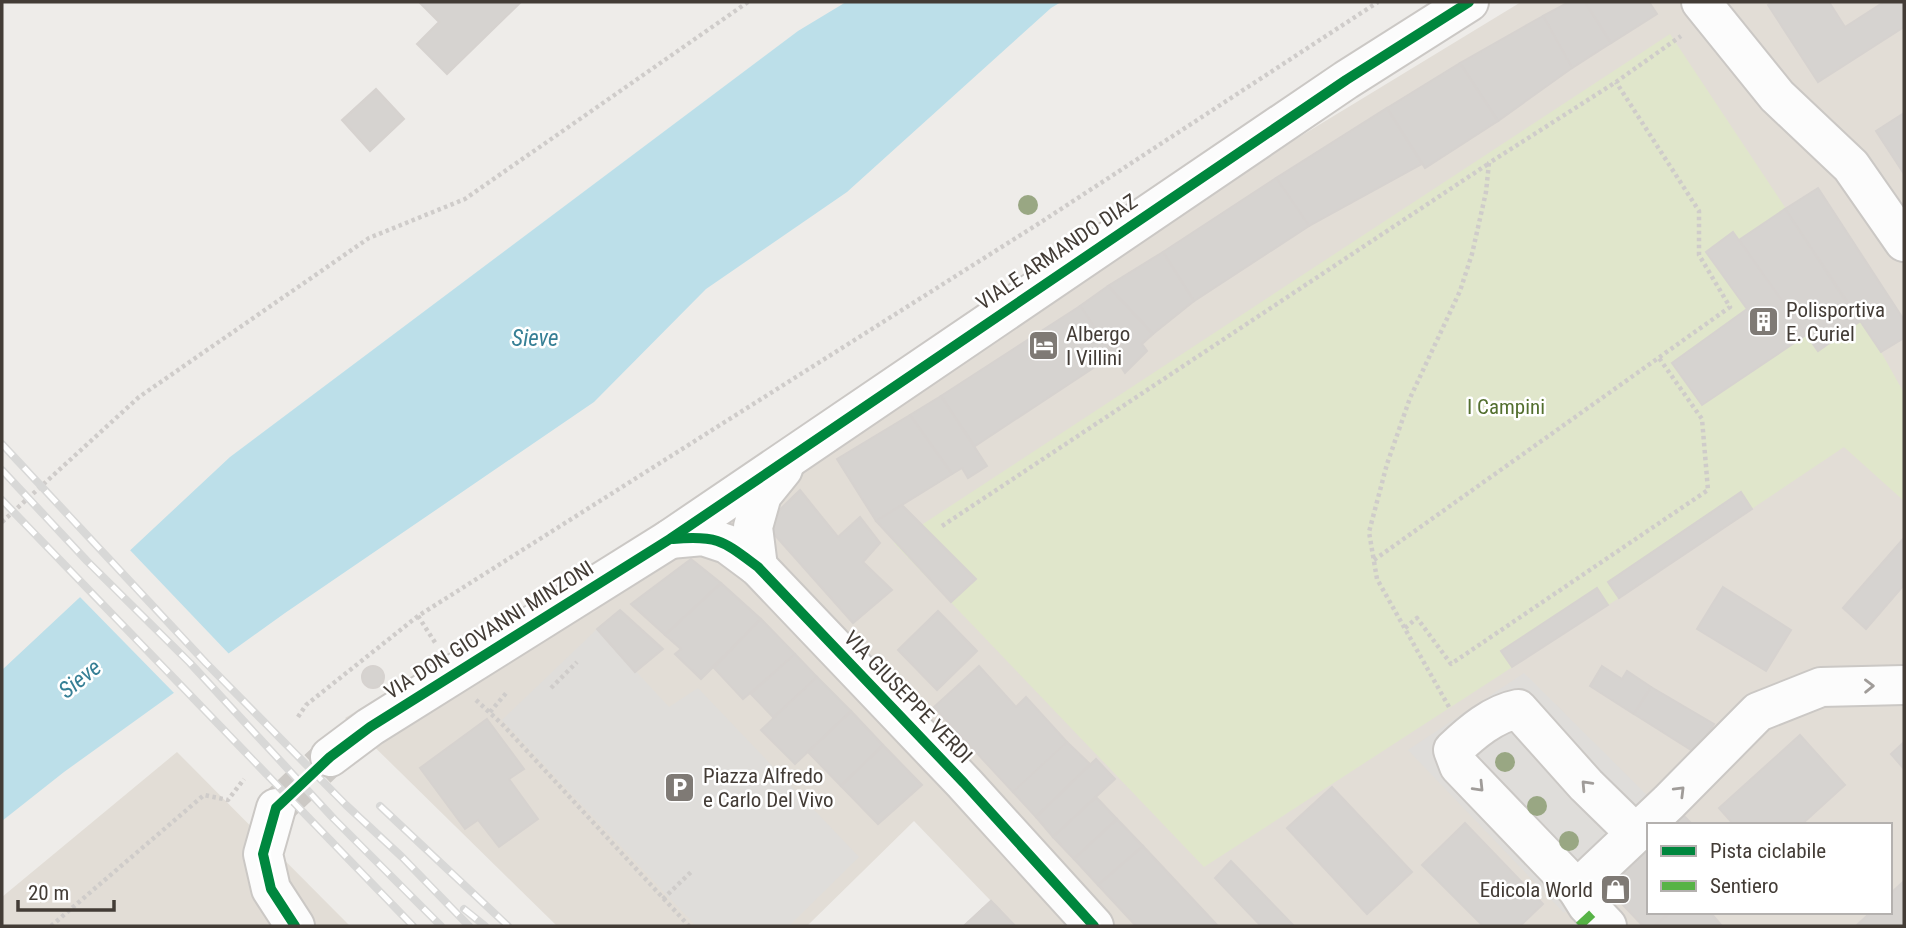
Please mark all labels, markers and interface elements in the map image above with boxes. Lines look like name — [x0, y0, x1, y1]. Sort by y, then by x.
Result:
street label: VIALE ARMANDO DIAZ — [972, 189, 1142, 315]
place label: Polisportiva E. Curiel — [1786, 298, 1885, 346]
building icon: Polisportiva E. Curiel — [1746, 305, 1780, 339]
place label: Albergo I Villini — [1066, 322, 1130, 370]
water label: Sieve — [512, 325, 558, 352]
hotel icon: Albergo I Villini — [1026, 329, 1060, 363]
park label: I Campini — [1467, 395, 1545, 419]
street label: VIA DON GIOVANNI MINZONI — [380, 556, 598, 704]
street label: VIA GIUSEPPE VERDI — [839, 626, 977, 768]
water label: Sieve — [53, 654, 107, 704]
one-way arrow — [1865, 678, 1875, 694]
place label: Piazza Alfredo e Carlo Del Vivo — [703, 764, 834, 812]
parking icon: Piazza Alfredo e Carlo Del Vivo — [663, 771, 697, 805]
one-way arrow — [1471, 779, 1484, 792]
one-way arrow — [1582, 780, 1595, 793]
one-way arrow — [1671, 787, 1684, 800]
legend — [1647, 823, 1892, 914]
text: Pista ciclabile — [1710, 839, 1826, 863]
scale bar — [18, 869, 114, 913]
shop icon: Edicola World — [1599, 873, 1633, 907]
text: Sentiero — [1710, 874, 1779, 898]
place label: Edicola World — [1480, 878, 1593, 902]
text: 20 m — [28, 881, 69, 905]

